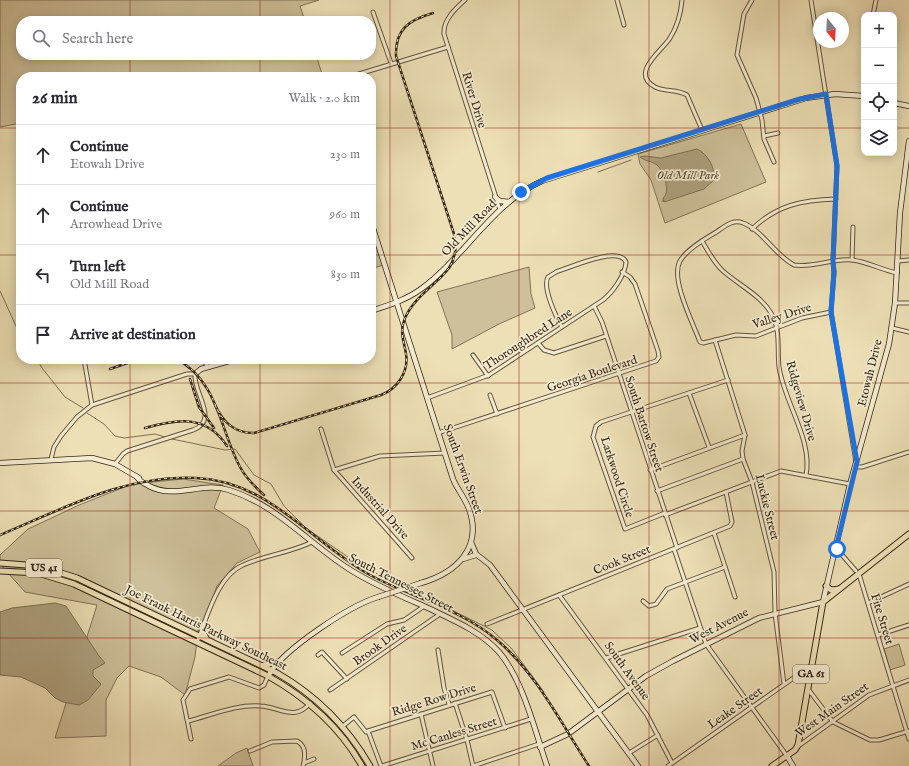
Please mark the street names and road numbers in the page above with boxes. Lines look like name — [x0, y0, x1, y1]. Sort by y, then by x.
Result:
street label: River Drive — [458, 70, 490, 130]
street label: Old Mill Road — [438, 196, 500, 259]
street label: Valley Drive — [750, 300, 814, 332]
street label: Thoroughbred Lane — [481, 305, 575, 373]
street label: Etowah Drive — [854, 337, 886, 408]
street label: Georgia Boulevard — [545, 352, 640, 396]
street label: Ridgeview Drive — [782, 359, 820, 443]
street label: South Bartow Street — [621, 374, 667, 474]
street label: South Erwin Street — [440, 422, 486, 516]
street label: Larkwood Circle — [597, 435, 637, 520]
street label: Luckie Street — [752, 472, 782, 542]
street label: Industrial Drive — [348, 474, 412, 543]
street label: Cook Street — [591, 542, 653, 578]
street label: South Tennessee Street — [346, 550, 456, 616]
road number: US 41 — [26, 559, 62, 577]
street label: Joe Frank Harris Parkway Southeast — [120, 581, 290, 675]
street label: Fite Street — [867, 592, 897, 646]
street label: West Avenue — [687, 605, 751, 647]
street label: Brook Drive — [350, 621, 410, 669]
street label: South Avenue — [601, 639, 654, 704]
road number: GA 61 — [793, 665, 829, 683]
street label: West Main Street — [793, 679, 871, 741]
street label: Ridge Row Drive — [390, 680, 478, 720]
street label: Leake Street — [705, 684, 765, 732]
street label: Mc Canless Street — [409, 714, 499, 754]

